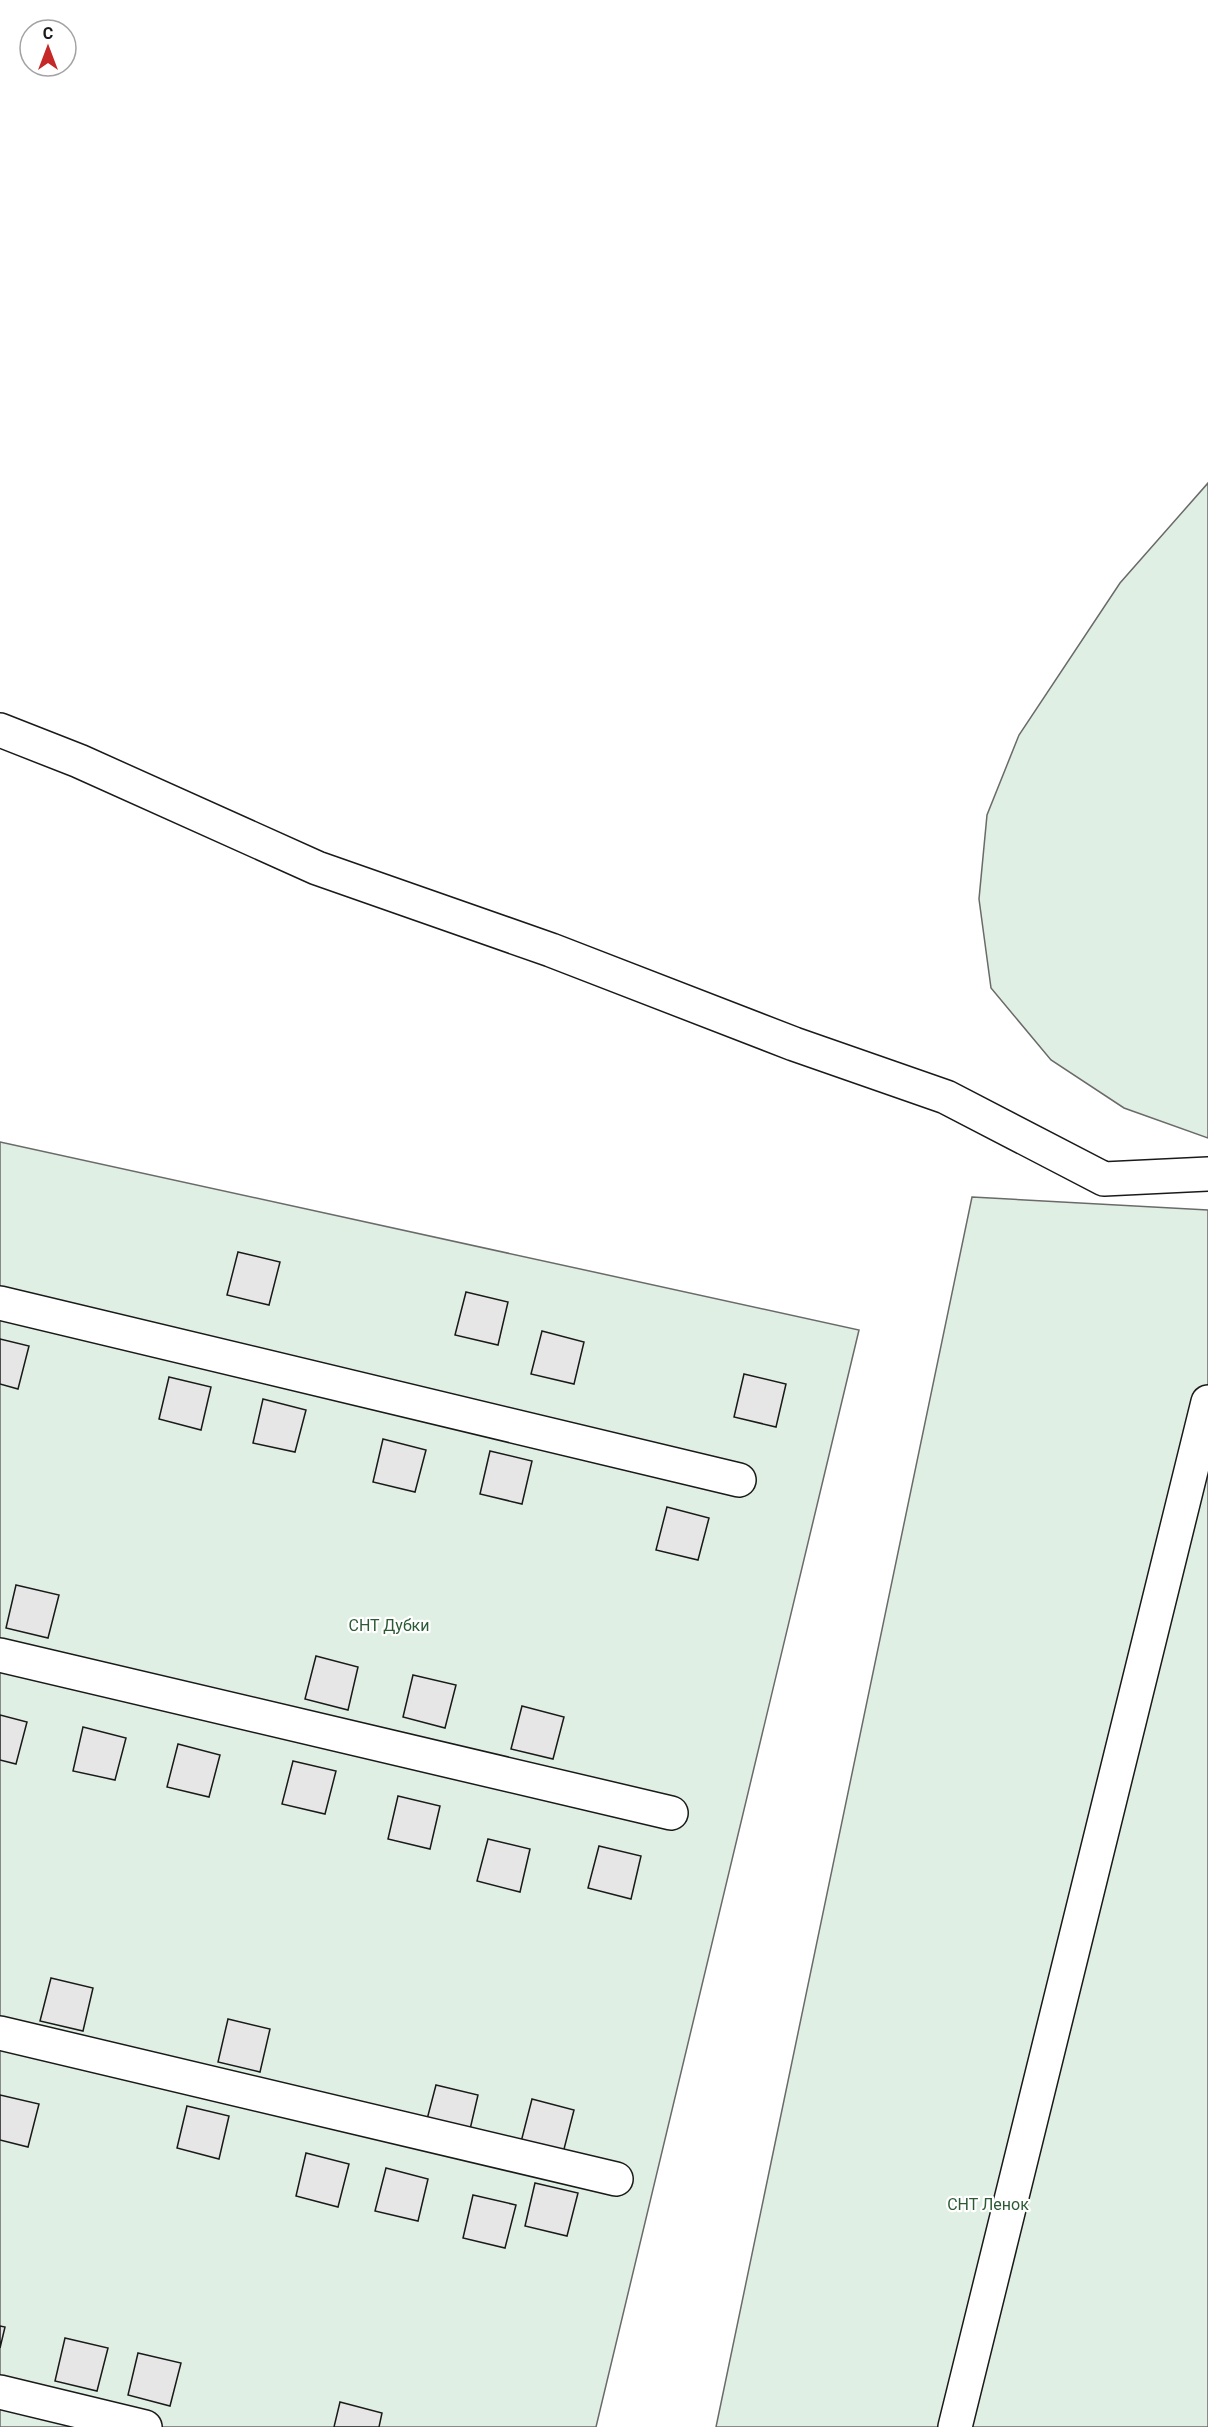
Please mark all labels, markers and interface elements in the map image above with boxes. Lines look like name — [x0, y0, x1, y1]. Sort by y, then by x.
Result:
north arrow — [18, 18, 78, 78]
text: С — [43, 24, 53, 43]
park label: СНТ Дубки — [348, 1616, 430, 1635]
park label: СНТ Ленок — [947, 2195, 1029, 2214]

